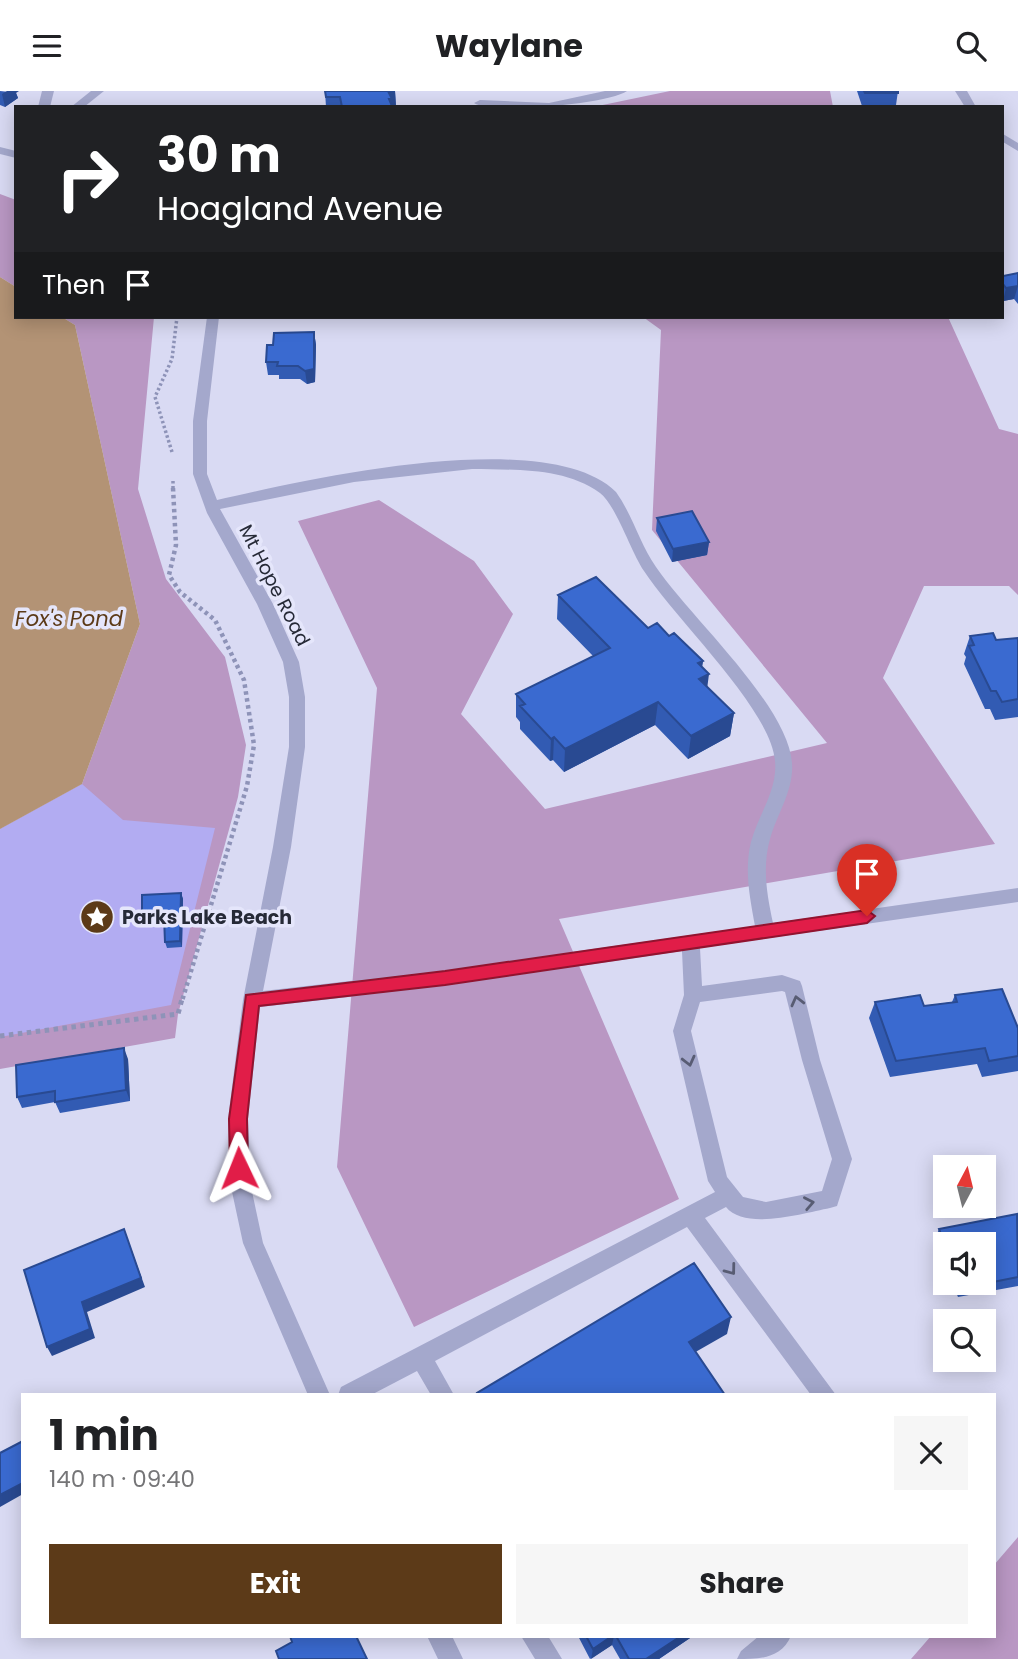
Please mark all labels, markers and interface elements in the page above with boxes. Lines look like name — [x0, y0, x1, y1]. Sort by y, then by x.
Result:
text: Waylane — [435, 23, 583, 68]
icon: menu — [28, 27, 66, 65]
icon: search — [952, 27, 990, 65]
text: 30 m — [157, 121, 281, 189]
icon: right — [42, 133, 133, 224]
text: Hoagland Avenue — [157, 186, 443, 231]
icon: arrive — [119, 266, 157, 304]
text: Then — [42, 267, 105, 303]
street label: Mt Hope Road — [232, 520, 317, 651]
water label: Fox's Pond — [15, 604, 124, 633]
pin — [837, 844, 897, 916]
icon: arrive — [848, 855, 886, 893]
place icon: Parks Lake Beach — [78, 898, 116, 936]
place label: Parks Lake Beach — [122, 904, 292, 931]
one-way arrow — [791, 996, 805, 1008]
one-way arrow — [681, 1055, 695, 1067]
position arrow — [202, 1131, 276, 1205]
north arrow — [933, 1155, 996, 1218]
map controls — [933, 1155, 996, 1372]
one-way arrow — [803, 1196, 815, 1211]
button: sound — [933, 1232, 996, 1295]
one-way arrow — [723, 1262, 736, 1275]
button: search — [933, 1309, 996, 1372]
text: 1 min — [49, 1406, 159, 1465]
button: close — [894, 1416, 968, 1490]
text: 140 m · 09:40 — [49, 1463, 195, 1495]
button: Exit — [49, 1544, 502, 1624]
button: Share — [516, 1544, 968, 1624]

